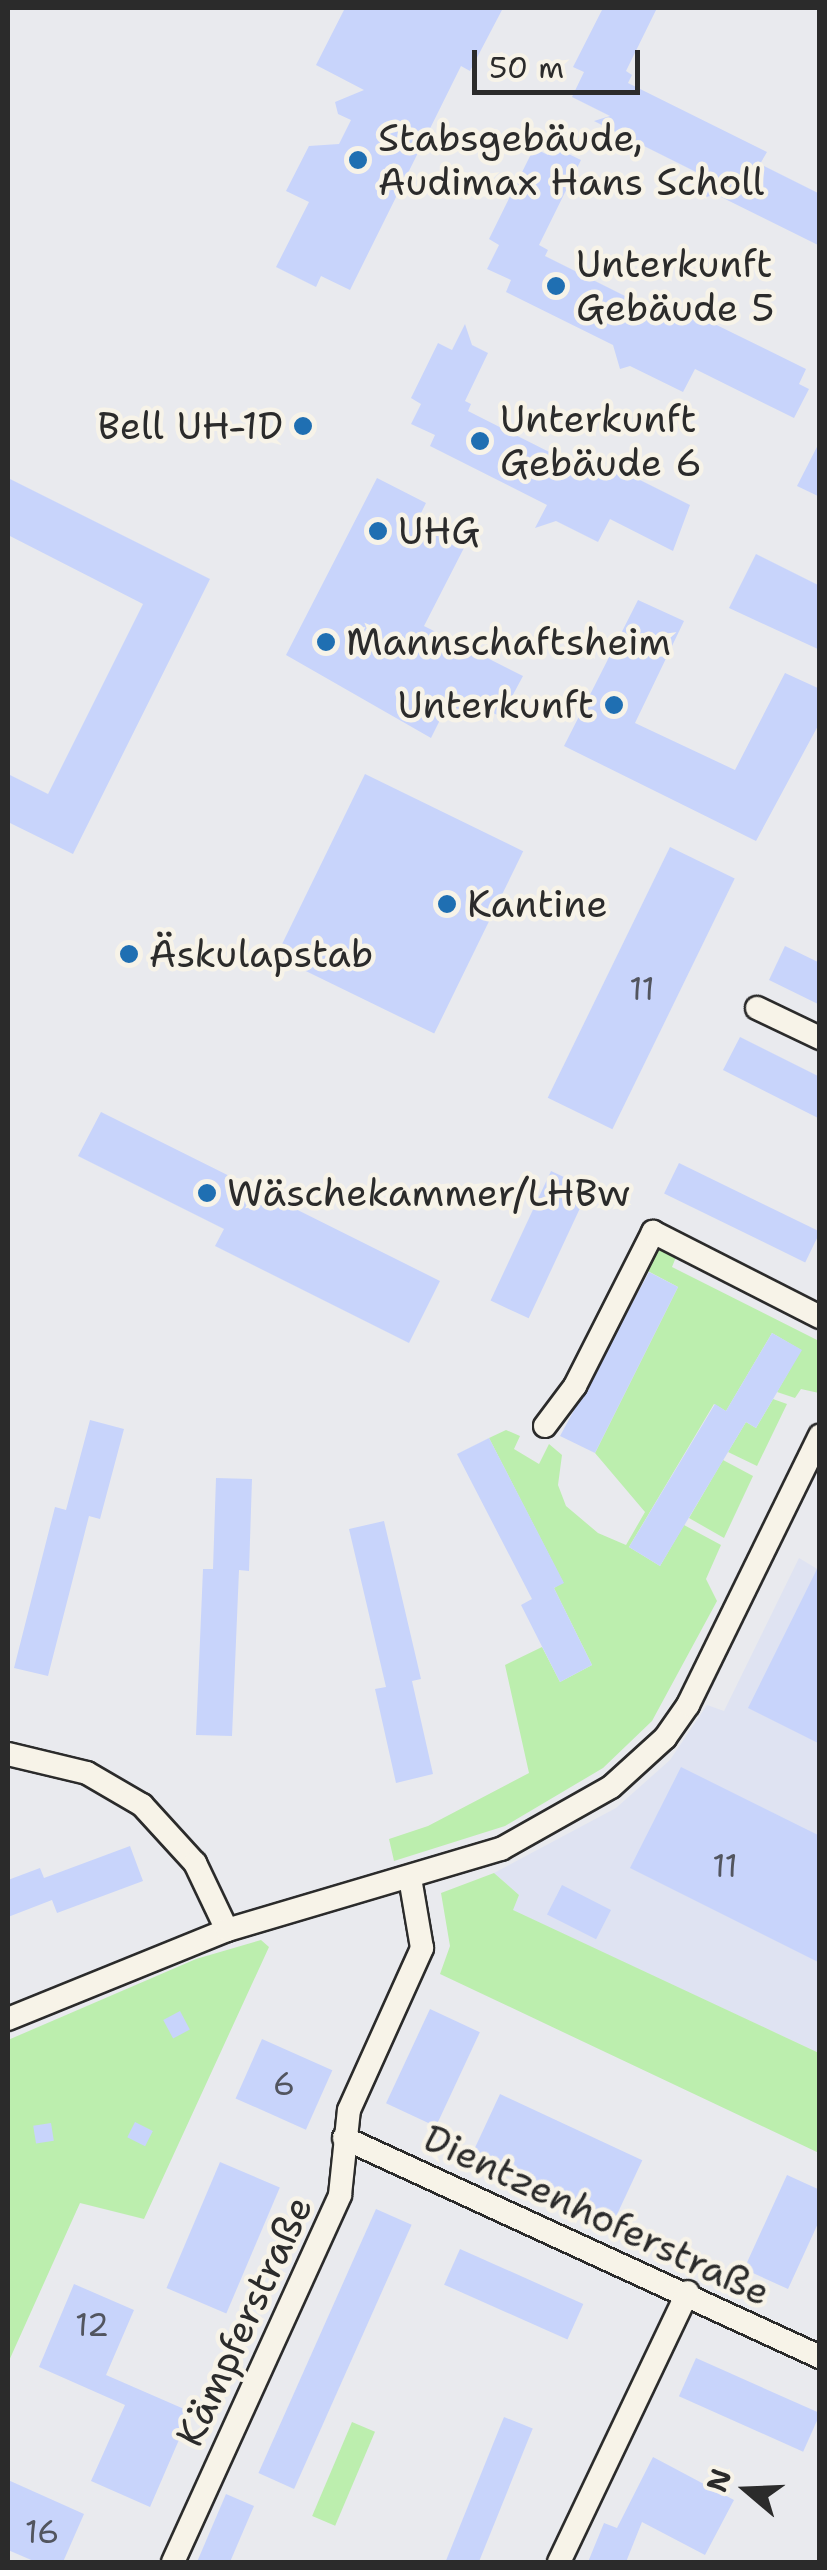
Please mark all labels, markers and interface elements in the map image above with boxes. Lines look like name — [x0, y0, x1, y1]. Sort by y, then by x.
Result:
scale bar — [477, 30, 644, 92]
text: 50 m — [489, 47, 564, 88]
place label: Stabsgebäude, Audimax Hans Scholl — [378, 115, 764, 204]
marker: Stabsgebäude, Audimax Hans Scholl — [347, 149, 369, 171]
place label: Unterkunft Gebäude 5 — [576, 241, 774, 330]
marker: Unterkunft Gebäude 5 — [545, 275, 567, 297]
place label: Unterkunft Gebäude 6 — [500, 396, 702, 486]
place label: Bell UH-1D — [98, 403, 283, 449]
marker: Bell UH-1D — [292, 415, 314, 437]
marker: Unterkunft Gebäude 6 — [469, 430, 491, 452]
place label: UHG — [398, 508, 480, 554]
marker: UHG — [367, 520, 389, 542]
place label: Mannschaftsheim — [346, 619, 671, 665]
marker: Mannschaftsheim — [315, 631, 337, 653]
place label: Unterkunft — [397, 682, 594, 728]
marker: Unterkunft — [603, 694, 625, 716]
place label: Kantine — [467, 881, 608, 927]
marker: Kantine — [436, 893, 458, 915]
place label: Äskulapstab — [149, 931, 373, 977]
marker: Äskulapstab — [118, 943, 140, 965]
house number: 11 — [629, 970, 655, 1008]
place label: Wäschekammer/LHBw — [227, 1170, 630, 1216]
marker: Wäschekammer/LHBw — [196, 1182, 218, 1204]
house number: 11 — [712, 1847, 738, 1885]
house number: 6 — [273, 2065, 295, 2103]
street label: Dientzenhoferstraße — [417, 2115, 777, 2315]
street label: Kämpferstraße — [166, 2189, 322, 2453]
house number: 12 — [75, 2306, 109, 2344]
north arrow — [697, 2440, 797, 2540]
text: N — [697, 2464, 740, 2497]
house number: 16 — [25, 2513, 59, 2551]

